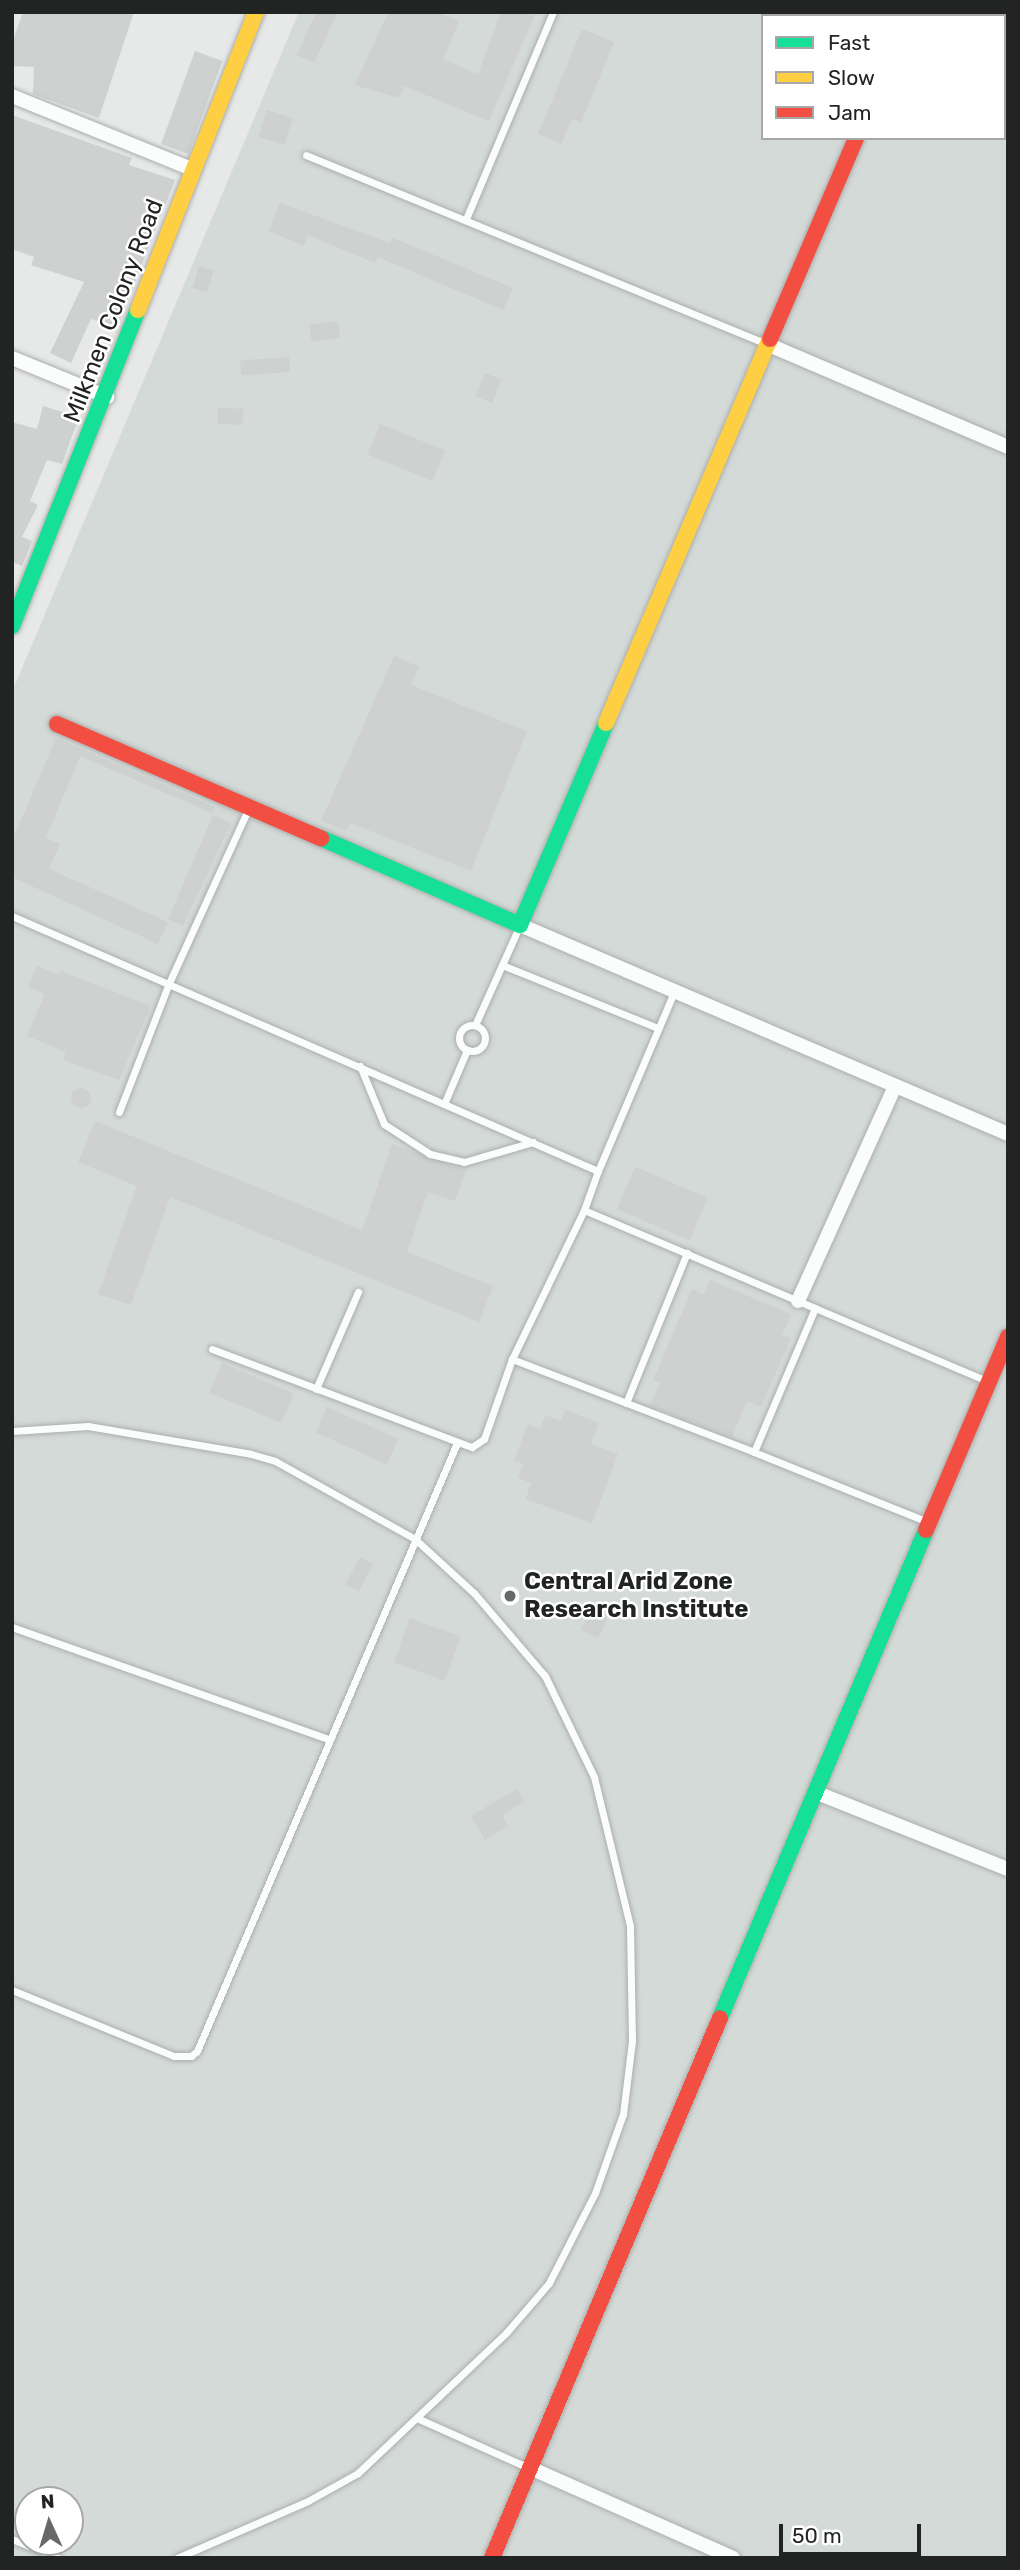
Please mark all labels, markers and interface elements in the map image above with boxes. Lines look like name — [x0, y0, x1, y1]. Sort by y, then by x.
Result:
legend — [761, 14, 1006, 140]
text: Fast — [828, 30, 870, 55]
text: Slow — [828, 65, 875, 90]
text: Jam — [828, 100, 872, 125]
street label: Milkmen Colony Road — [58, 195, 170, 427]
place label: Central Arid Zone Research Institute — [524, 1568, 749, 1624]
marker: Central Arid Zone Research Institute — [502, 1588, 518, 1604]
north arrow — [14, 2486, 84, 2556]
text: N — [40, 2490, 55, 2513]
scale bar — [782, 2510, 924, 2554]
text: 50 m — [792, 2523, 842, 2548]

